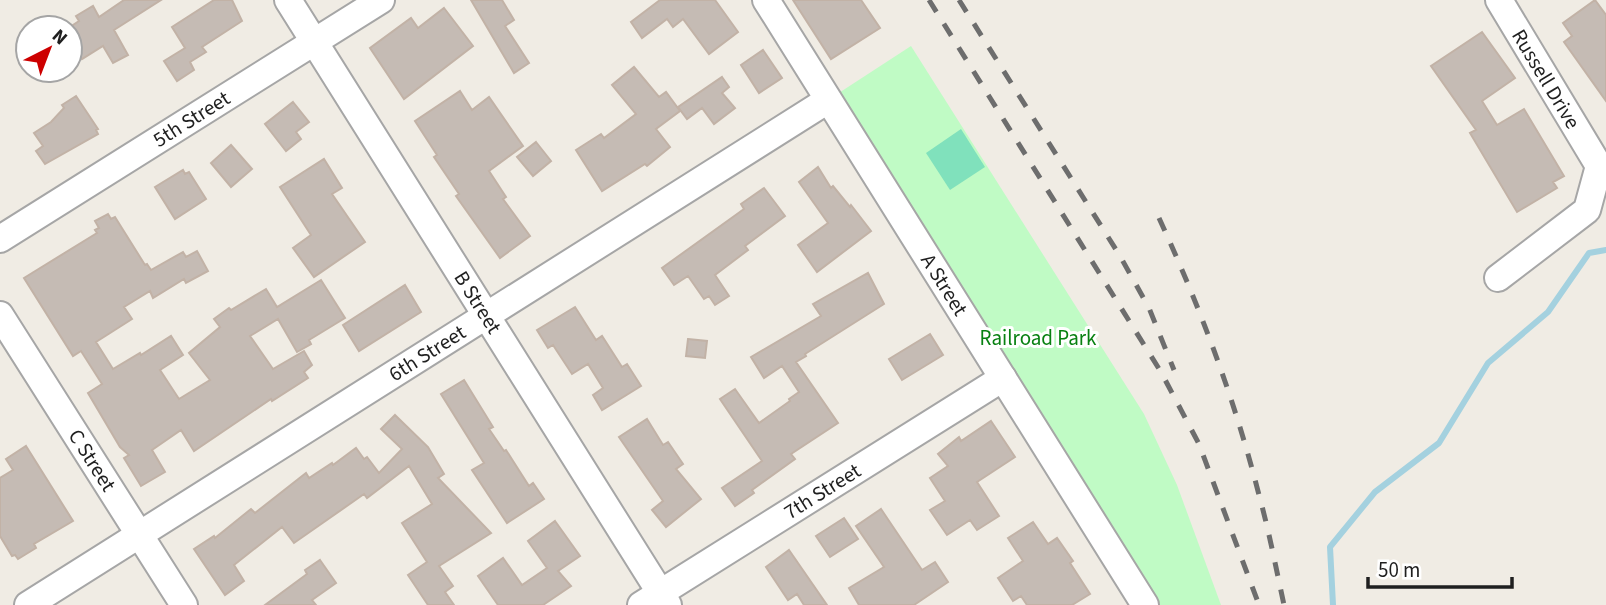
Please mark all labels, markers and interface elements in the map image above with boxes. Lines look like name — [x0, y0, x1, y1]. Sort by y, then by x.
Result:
north arrow — [14, 14, 84, 84]
text: N — [46, 23, 73, 52]
street label: Russell Drive — [1504, 23, 1588, 135]
street label: 5th Street — [147, 83, 236, 154]
street label: A Street — [914, 248, 975, 322]
street label: B Street — [447, 265, 509, 340]
street label: 6th Street — [383, 317, 471, 389]
park label: Railroad Park — [980, 323, 1097, 353]
street label: C Street — [61, 423, 123, 497]
street label: 7th Street — [778, 456, 867, 527]
scale bar — [1368, 546, 1512, 590]
text: 50 m — [1378, 555, 1420, 585]

